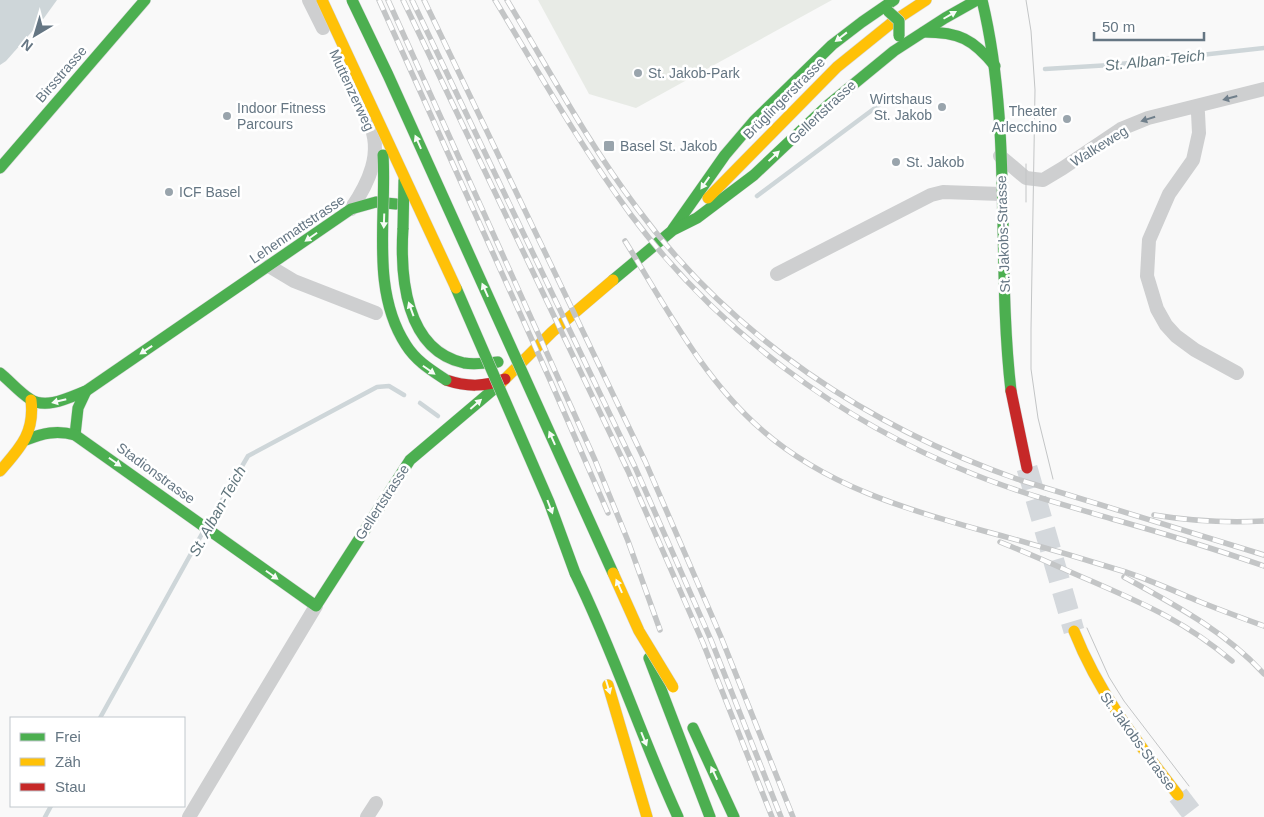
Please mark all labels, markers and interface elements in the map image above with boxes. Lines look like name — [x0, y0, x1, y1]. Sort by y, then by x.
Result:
north arrow — [10, 10, 60, 60]
scale bar — [1094, 10, 1204, 42]
one-way arrow — [943, 11, 957, 20]
text: 50 m — [1102, 18, 1135, 35]
one-way arrow — [835, 31, 848, 42]
text: N — [18, 36, 36, 55]
street label: Birsstrasse — [32, 42, 90, 105]
water label: St. Alban-Teich — [1104, 46, 1206, 74]
street label: Muttenzerweg — [326, 47, 378, 133]
street label: Brüglingerstrasse — [740, 54, 828, 142]
place label: St. Jakob-Park — [648, 65, 741, 81]
marker: St. Jakob-Park — [632, 67, 644, 79]
street label: Gellertstrasse — [785, 77, 859, 147]
place label: Wirtshaus St. Jakob — [870, 91, 932, 123]
one-way arrow — [1222, 94, 1237, 102]
place label: Indoor Fitness Parcours — [237, 100, 326, 132]
marker: Wirtshaus St. Jakob — [936, 101, 948, 113]
place label: Theater Arlecchino — [992, 103, 1057, 135]
marker: Indoor Fitness Parcours — [221, 110, 233, 122]
marker: Theater Arlecchino — [1061, 113, 1073, 125]
one-way arrow — [1140, 115, 1155, 123]
street label: Walkeweg — [1068, 122, 1130, 170]
one-way arrow — [414, 135, 422, 149]
place label: Basel St. Jakob — [620, 138, 717, 154]
marker: Basel St. Jakob — [602, 139, 616, 153]
one-way arrow — [768, 150, 780, 162]
place label: St. Jakob — [906, 154, 965, 170]
marker: St. Jakob — [890, 156, 902, 168]
street label: St. Jakobs-Strasse — [993, 175, 1013, 293]
one-way arrow — [700, 176, 710, 190]
place label: ICF Basel — [179, 184, 240, 200]
marker: ICF Basel — [163, 186, 175, 198]
street label: Lehenmattstrasse — [246, 191, 348, 267]
one-way arrow — [379, 213, 387, 229]
one-way arrow — [304, 232, 317, 242]
one-way arrow — [481, 283, 489, 297]
one-way arrow — [407, 301, 414, 316]
one-way arrow — [139, 346, 153, 355]
one-way arrow — [422, 365, 436, 375]
one-way arrow — [52, 397, 67, 405]
one-way arrow — [470, 398, 483, 409]
one-way arrow — [547, 431, 555, 445]
street label: Stadionstrasse — [114, 439, 198, 507]
one-way arrow — [109, 457, 122, 467]
street label: Gellertstrasse — [352, 461, 412, 543]
water label: St. Alban-Teich — [185, 463, 249, 559]
one-way arrow — [547, 500, 555, 514]
one-way arrow — [265, 570, 279, 580]
one-way arrow — [615, 579, 623, 593]
one-way arrow — [605, 679, 613, 694]
street label: St. Jakobs-Strasse — [1097, 689, 1179, 793]
legend — [10, 717, 185, 807]
text: Frei — [55, 728, 81, 745]
one-way arrow — [641, 732, 649, 746]
text: Zäh — [55, 753, 81, 770]
one-way arrow — [709, 766, 717, 780]
text: Stau — [55, 778, 86, 795]

